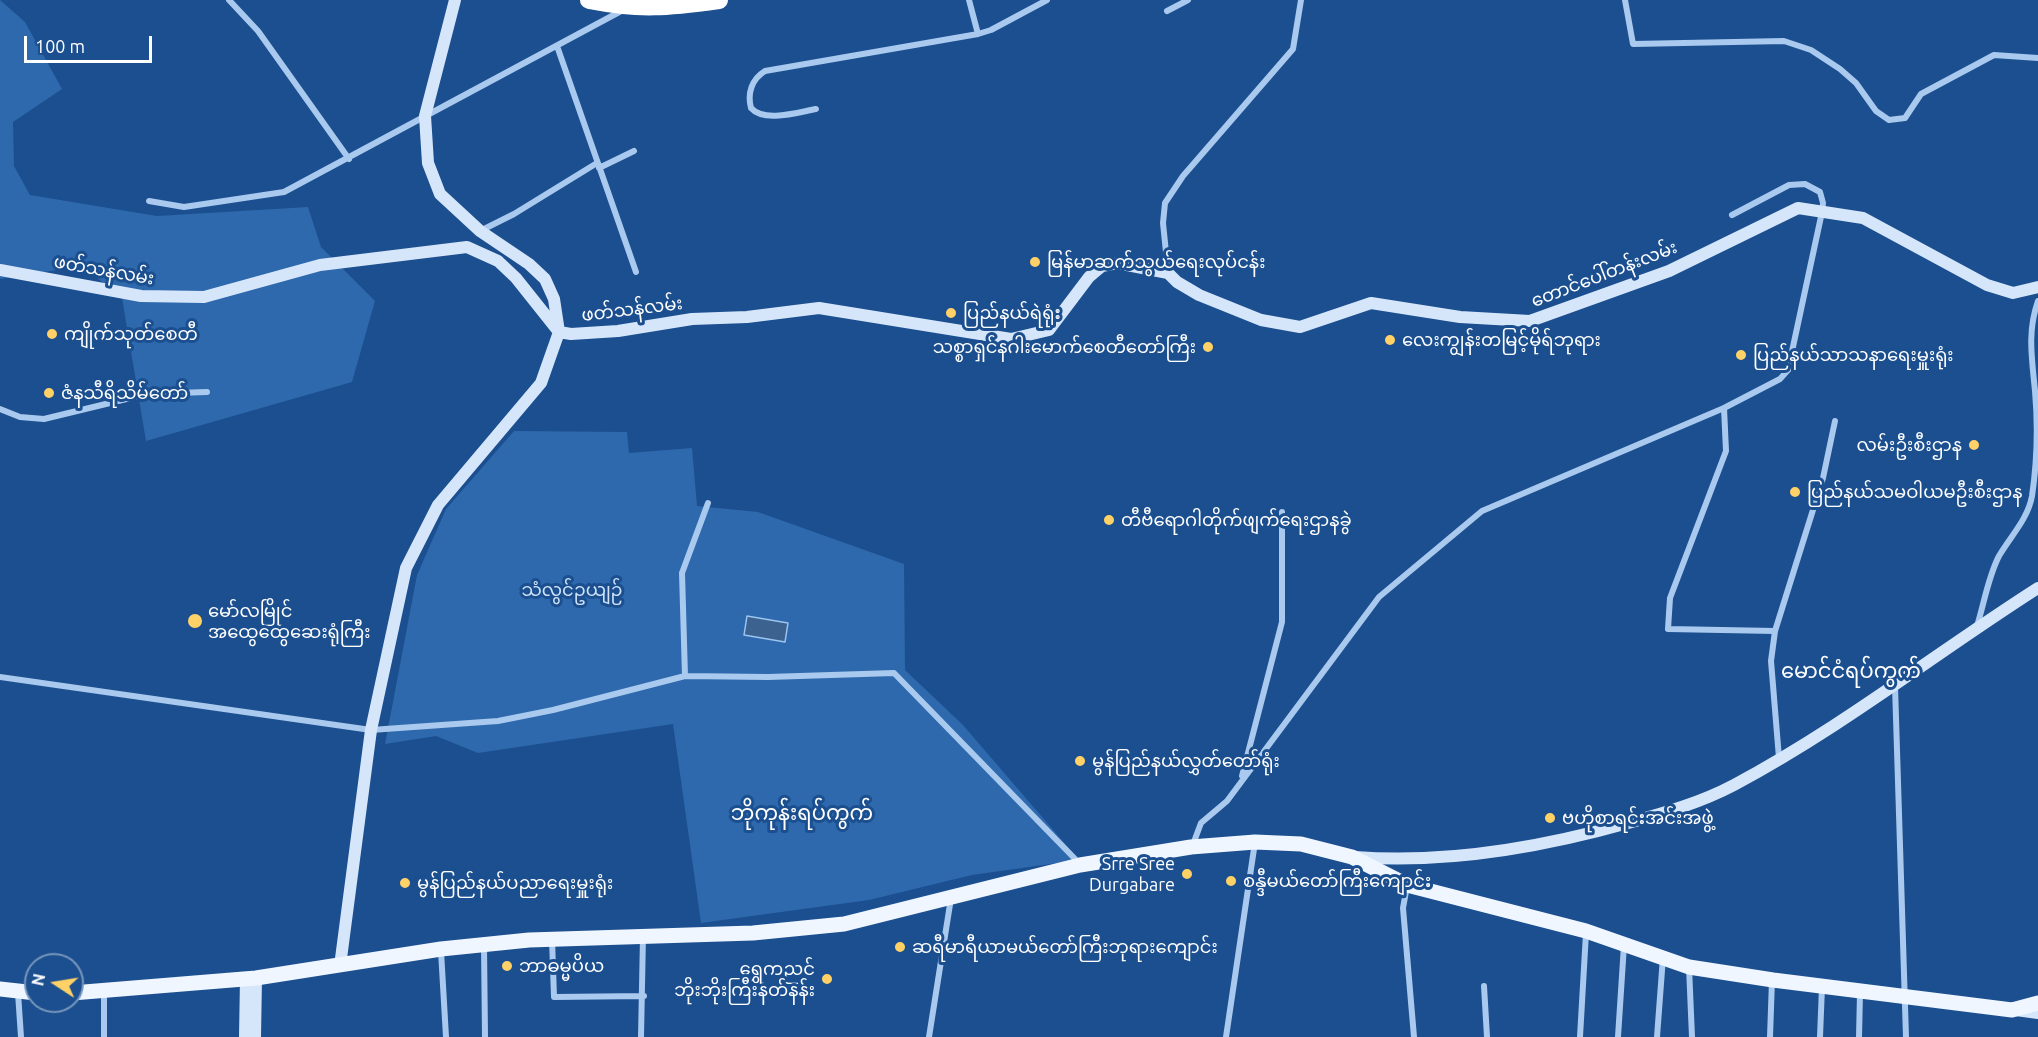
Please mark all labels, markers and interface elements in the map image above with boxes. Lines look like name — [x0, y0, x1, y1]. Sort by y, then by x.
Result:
scale bar — [27, 24, 154, 62]
text: 100 m — [35, 36, 85, 56]
street label: တောင်ပေါ်တန်းလမ်း — [1528, 236, 1680, 312]
street label: ဖတ်သန်လမ်း — [52, 251, 156, 289]
place label: မြန်မာဆက်သွယ်ရေးလုပ်ငန်း — [1047, 251, 1265, 273]
marker: မြန်မာဆက်သွယ်ရေးလုပ်ငန်း — [1028, 255, 1042, 269]
street label: ဖတ်သန်လမ်း — [580, 292, 684, 326]
place label: ပြည်နယ်ရဲရုံး — [963, 302, 1061, 324]
marker: ပြည်နယ်ရဲရုံး — [944, 306, 958, 320]
place label: ကျိုက်သုတ်စေတီ — [64, 323, 198, 345]
marker: ကျိုက်သုတ်စေတီ — [45, 327, 59, 341]
place label: လေးကျွန်းတမြင့်မိုရ်ဘုရား — [1402, 329, 1601, 351]
marker: လေးကျွန်းတမြင့်မိုရ်ဘုရား — [1383, 333, 1397, 347]
place label: သစ္စာရှင်နဂါးမောက်စေတီတော်ကြီး — [933, 336, 1196, 358]
marker: သစ္စာရှင်နဂါးမောက်စေတီတော်ကြီး — [1201, 340, 1215, 354]
place label: ပြည်နယ်သာသနာရေးမှူးရုံး — [1753, 344, 1954, 366]
marker: ပြည်နယ်သာသနာရေးမှူးရုံး — [1734, 348, 1748, 362]
place label: ဇံနသီရိသိမ်တော် — [61, 382, 188, 404]
marker: ဇံနသီရိသိမ်တော် — [42, 386, 56, 400]
place label: လမ်းဦးစီးဌာန — [1857, 434, 1962, 456]
marker: လမ်းဦးစီးဌာန — [1967, 438, 1981, 452]
place label: ပြည်နယ်သမဝါယမဦးစီးဌာန — [1807, 481, 2022, 503]
marker: ပြည်နယ်သမဝါယမဦးစီးဌာန — [1788, 485, 1802, 499]
place label: တီဗီရောဂါတိုက်ဖျက်ရေးဌာနခွဲ — [1121, 509, 1352, 531]
marker: တီဗီရောဂါတိုက်ဖျက်ရေးဌာနခွဲ — [1102, 513, 1116, 527]
park label: သံလွင်ဥယျဉ် — [522, 579, 622, 601]
place label: မော်လမြိုင် အထွေထွေဆေးရုံကြီး — [208, 600, 370, 642]
marker: မော်လမြိုင် အထွေထွေဆေးရုံကြီး — [186, 612, 204, 630]
district label: မောင်ငံရပ်ကွက် — [1781, 658, 1921, 684]
place label: မွန်ပြည်နယ်လွှတ်တော်ရုံး — [1092, 750, 1280, 772]
marker: မွန်ပြည်နယ်လွှတ်တော်ရုံး — [1073, 754, 1087, 768]
district label: ဘိုကုန်းရပ်ကွက် — [731, 800, 873, 826]
place label: ဗဟိုစာရင်းအင်းအဖွဲ့ — [1562, 807, 1714, 829]
marker: ဗဟိုစာရင်းအင်းအဖွဲ့ — [1543, 811, 1557, 825]
place label: Srre Sree Durgabare — [1089, 853, 1175, 896]
marker: Srre Sree Durgabare — [1180, 867, 1194, 881]
place label: စန္ဒီမယ်တော်ကြီးကျောင်း — [1243, 870, 1431, 892]
place label: မွန်ပြည်နယ်ပညာရေးမှူးရုံး — [417, 872, 613, 894]
marker: စန္ဒီမယ်တော်ကြီးကျောင်း — [1224, 874, 1238, 888]
marker: မွန်ပြည်နယ်ပညာရေးမှူးရုံး — [398, 876, 412, 890]
place label: ဆရီမာရီယာမယ်တော်ကြီးဘုရားကျောင်း — [912, 936, 1218, 958]
marker: ဆရီမာရီယာမယ်တော်ကြီးဘုရားကျောင်း — [893, 940, 907, 954]
north arrow — [24, 953, 84, 1013]
place label: ဘာဓမ္မပိယ — [519, 955, 604, 977]
place label: ရွှေကညင် ဘိုးဘိုးကြီးနတ်နန်း — [674, 958, 815, 1000]
marker: ဘာဓမ္မပိယ — [500, 959, 514, 973]
text: N — [28, 972, 48, 987]
marker: ရွှေကညင် ဘိုးဘိုးကြီးနတ်နန်း — [820, 972, 834, 986]

